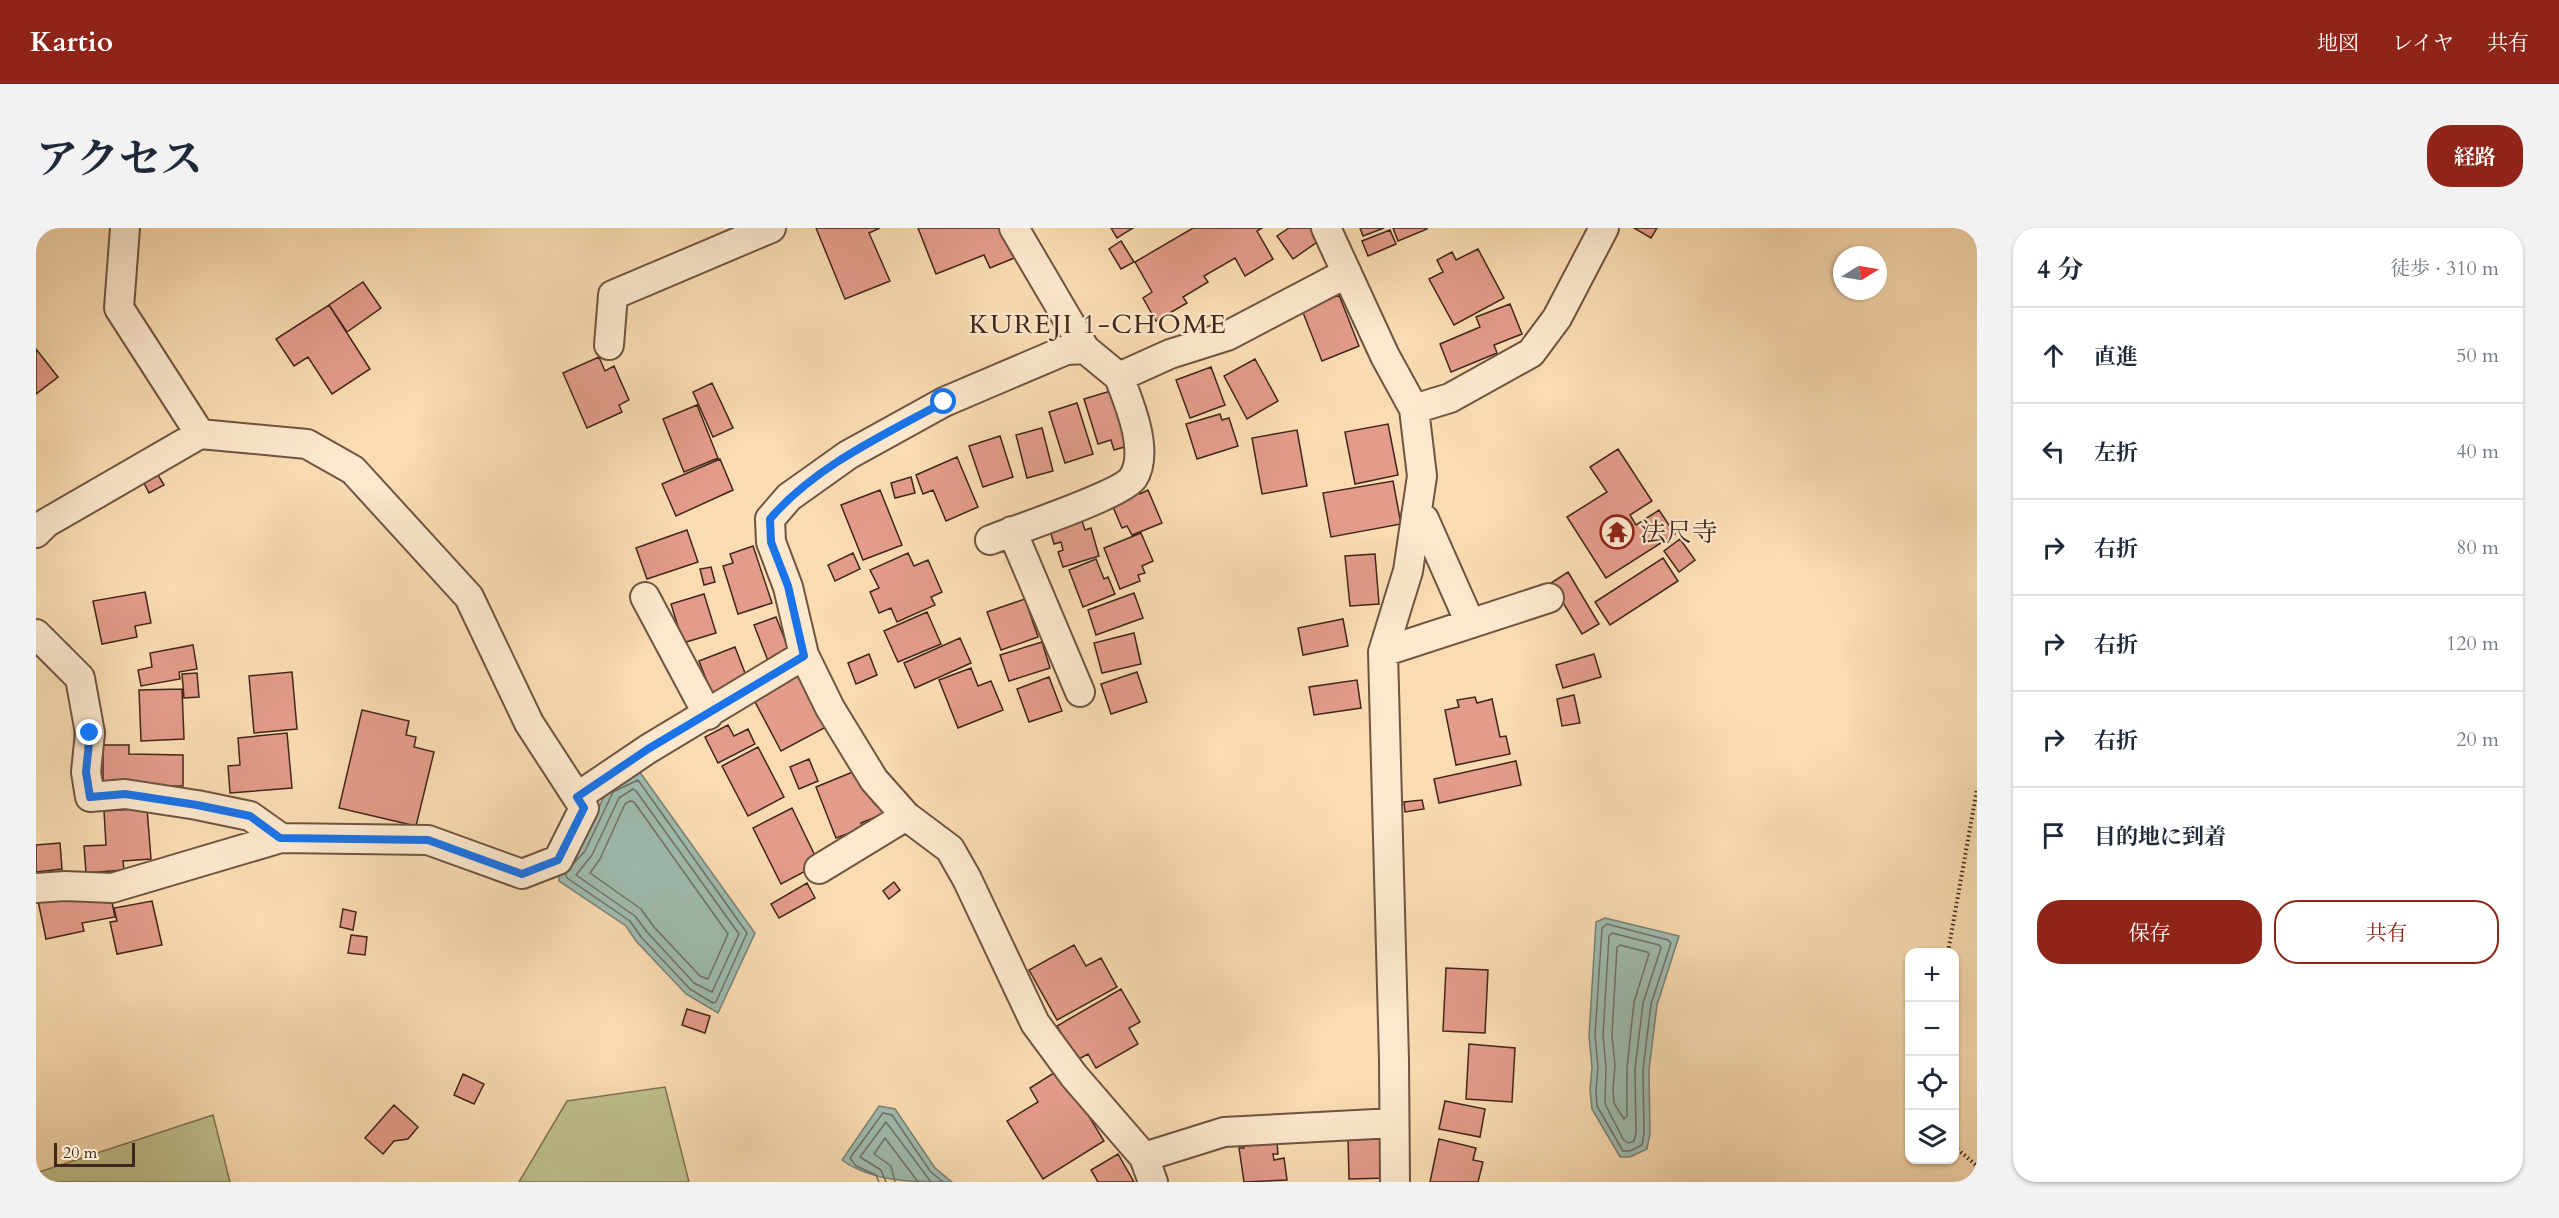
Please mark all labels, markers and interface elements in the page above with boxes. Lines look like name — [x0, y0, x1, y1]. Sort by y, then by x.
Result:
text: Kartio — [30, 23, 113, 61]
text: 地図 — [2317, 29, 2359, 58]
text: レイヤ — [2392, 29, 2454, 58]
text: 共有 — [2487, 29, 2529, 58]
button: 経路 — [2427, 125, 2523, 187]
text: アクセス — [36, 131, 203, 188]
north arrow — [1833, 246, 1887, 300]
text: 4 分 — [2037, 252, 2083, 287]
text: 徒歩 · 310 m — [2390, 255, 2499, 282]
district label: KUREJI 1-CHOME — [969, 306, 1227, 343]
icon: ahead — [2037, 339, 2070, 372]
text: 直進 — [2094, 342, 2138, 372]
text: 50 m — [2456, 342, 2499, 369]
route start — [930, 388, 956, 414]
icon: left — [2037, 435, 2070, 468]
text: 左折 — [2094, 438, 2138, 468]
text: 40 m — [2456, 438, 2499, 465]
temple icon: 法尺寺 — [1599, 514, 1635, 550]
place label: 法尺寺 — [1640, 515, 1718, 550]
icon: right — [2037, 531, 2070, 564]
text: 右折 — [2094, 534, 2138, 564]
text: 80 m — [2456, 534, 2499, 561]
icon: right — [2037, 627, 2070, 660]
text: 右折 — [2094, 630, 2138, 660]
text: 120 m — [2446, 630, 2499, 657]
route end — [76, 719, 102, 745]
icon: right — [2037, 723, 2070, 756]
text: 右折 — [2094, 726, 2138, 756]
text: 20 m — [2456, 726, 2499, 753]
icon: arrive — [2037, 819, 2070, 852]
text: 目的地に到着 — [2094, 822, 2226, 852]
button: 保存 — [2037, 900, 2262, 964]
button: 共有 — [2274, 900, 2499, 964]
map controls — [1905, 948, 1959, 1164]
button: + — [1905, 948, 1959, 1002]
button: − — [1905, 1002, 1959, 1056]
button: locate — [1905, 1056, 1959, 1110]
button: layers — [1905, 1110, 1959, 1164]
scale bar — [54, 1140, 135, 1168]
text: 20 m — [63, 1142, 97, 1164]

